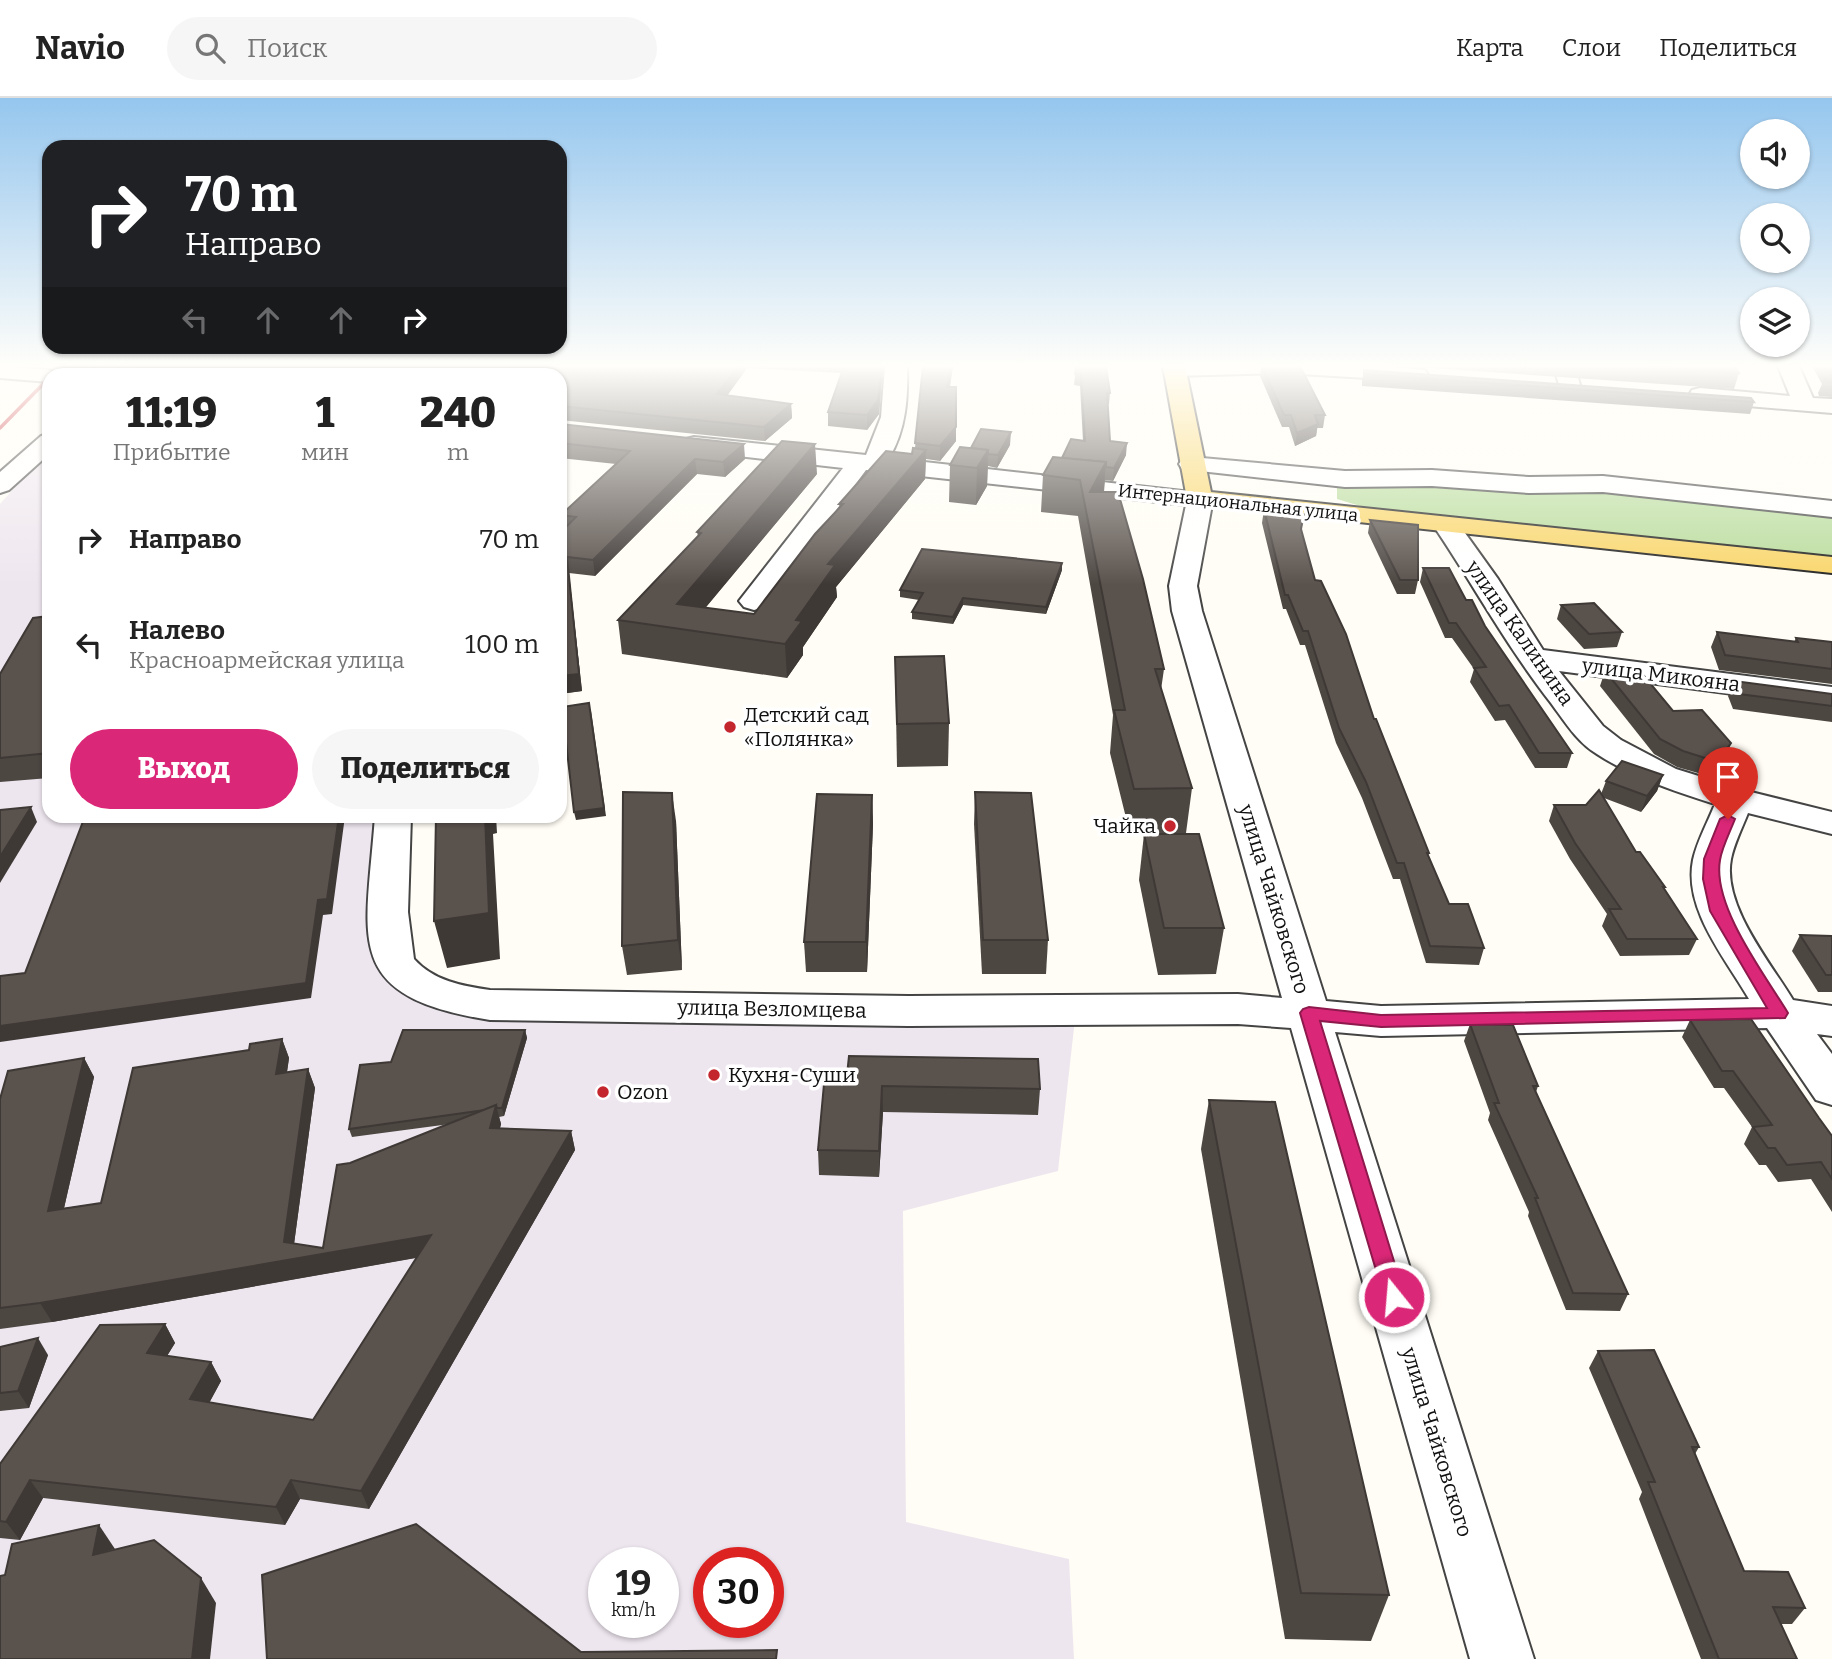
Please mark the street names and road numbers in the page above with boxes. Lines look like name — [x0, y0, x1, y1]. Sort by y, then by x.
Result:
street label: Интернациональная улица — [1117, 479, 1359, 527]
street label: улица Калинина — [1460, 554, 1580, 711]
street label: улица Микояна — [1579, 652, 1742, 698]
street label: улица Чайковского — [1232, 800, 1315, 997]
street label: улица Везломцева — [676, 994, 867, 1024]
street label: улица Чайковского — [1395, 1343, 1478, 1540]

